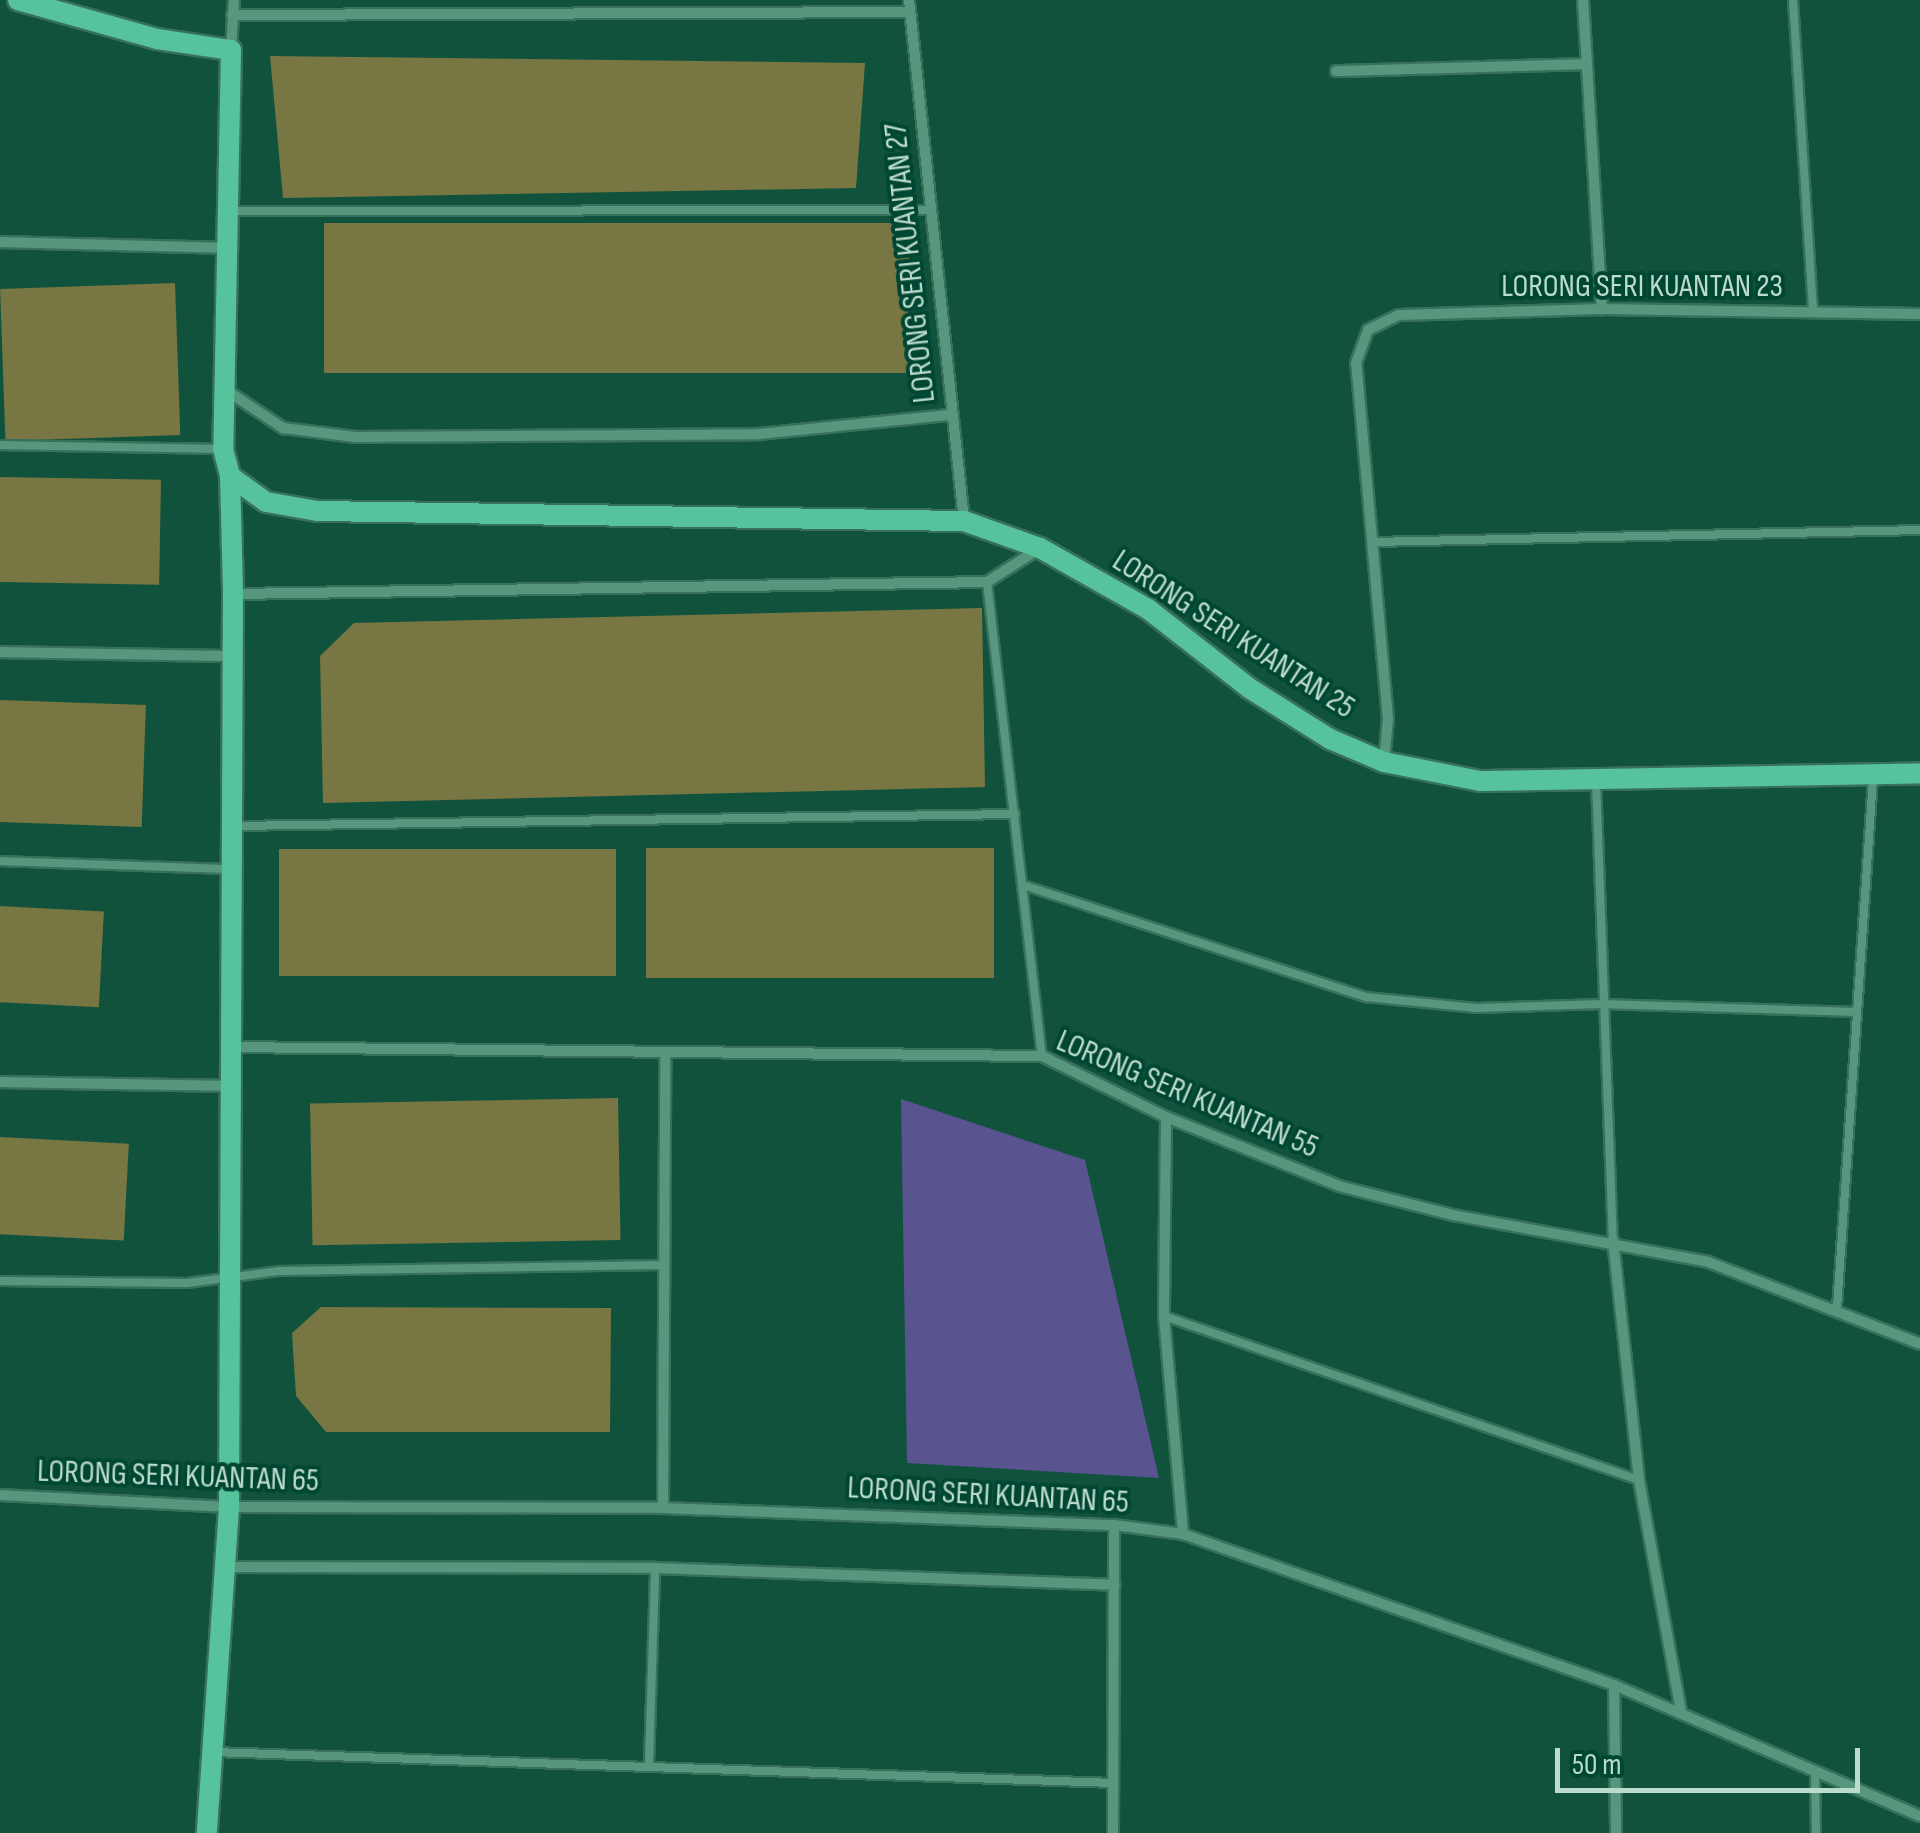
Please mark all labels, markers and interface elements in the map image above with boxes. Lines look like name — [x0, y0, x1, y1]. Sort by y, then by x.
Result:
street label: LORONG SERI KUANTAN 27 — [877, 121, 945, 405]
street label: LORONG SERI KUANTAN 23 — [1501, 268, 1783, 306]
street label: LORONG SERI KUANTAN 25 — [1105, 542, 1361, 728]
street label: LORONG SERI KUANTAN 55 — [1050, 1022, 1324, 1168]
street label: LORONG SERI KUANTAN 65 — [36, 1453, 320, 1501]
street label: LORONG SERI KUANTAN 65 — [846, 1469, 1130, 1523]
scale bar — [1560, 1728, 1865, 1790]
text: 50 m — [1572, 1747, 1621, 1783]

